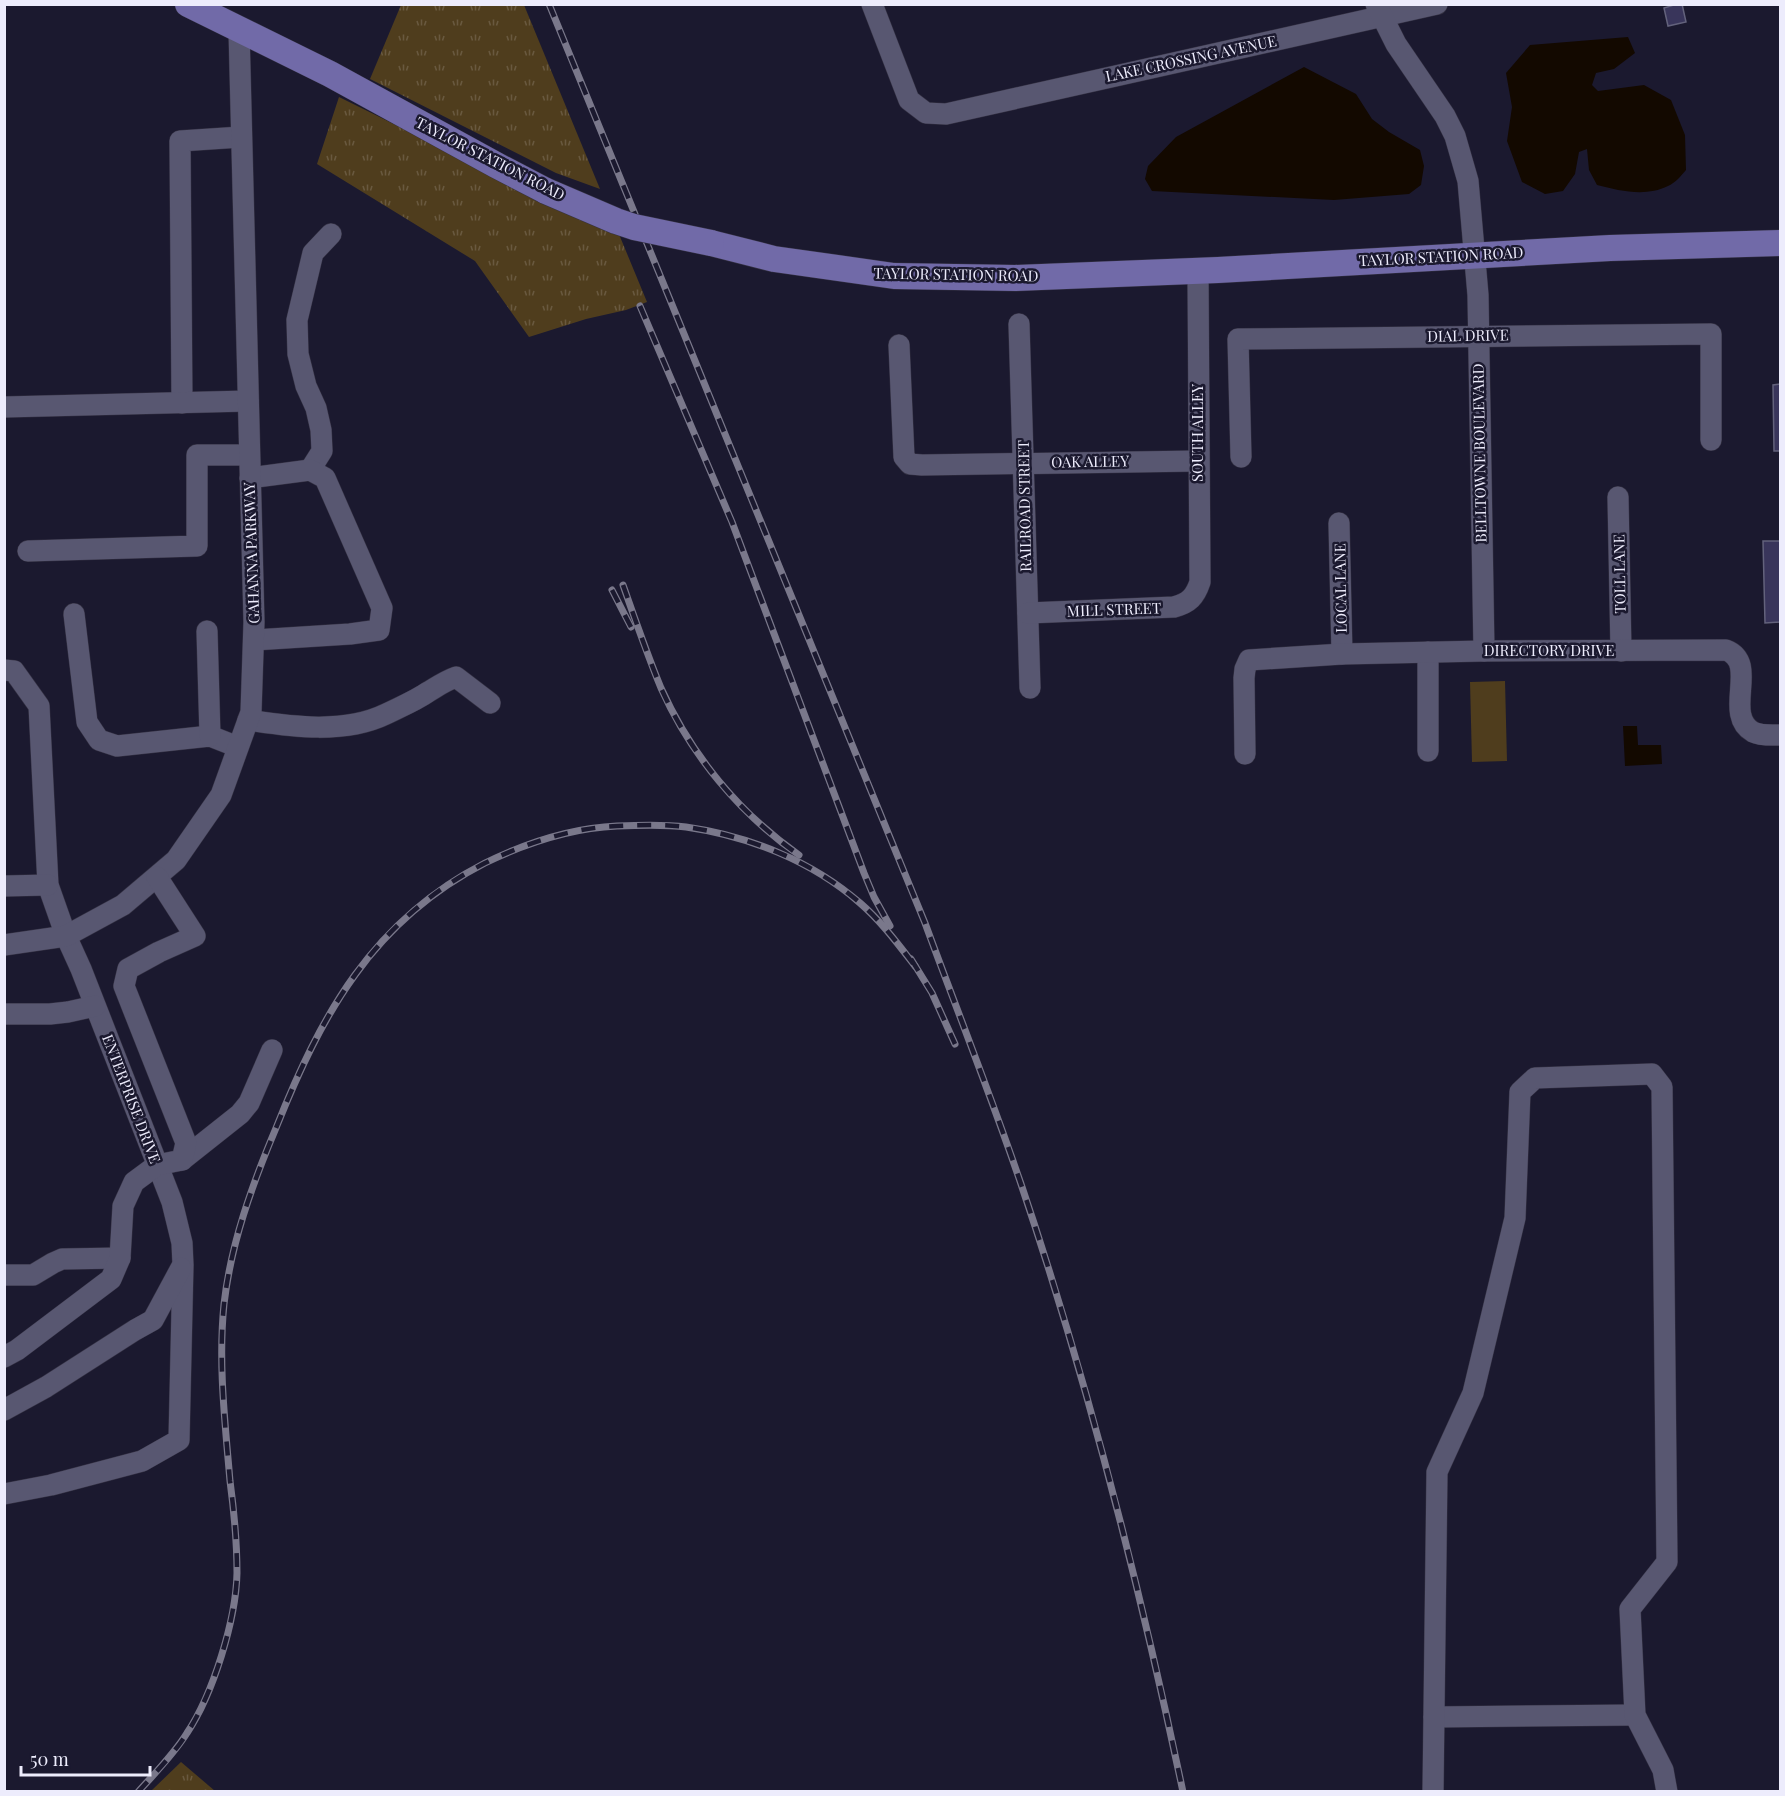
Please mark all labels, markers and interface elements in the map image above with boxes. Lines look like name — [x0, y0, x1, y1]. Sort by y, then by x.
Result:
street label: LAKE CROSSING AVENUE — [1103, 30, 1278, 86]
street label: TAYLOR STATION ROAD — [412, 112, 569, 205]
street label: TAYLOR STATION ROAD — [1358, 242, 1524, 270]
street label: TAYLOR STATION ROAD — [873, 263, 1039, 285]
street label: DIAL DRIVE — [1427, 324, 1509, 346]
street label: BELLTOWNE BOULEVARD — [1467, 363, 1491, 543]
street label: SOUTH ALLEY — [1187, 384, 1207, 482]
street label: RAILROAD STREET — [1013, 440, 1035, 572]
street label: OAK ALLEY — [1051, 450, 1129, 472]
street label: GAHANNA PARKWAY — [239, 482, 263, 624]
street label: TOLL LANE — [1608, 534, 1630, 614]
street label: LOCAL LANE — [1329, 543, 1351, 633]
street label: MILL STREET — [1067, 597, 1161, 621]
street label: DIRECTORY DRIVE — [1484, 640, 1614, 660]
street label: ENTERPRISE DRIVE — [98, 1031, 166, 1166]
scale bar — [21, 1739, 150, 1777]
text: 50 m — [30, 1747, 69, 1771]

